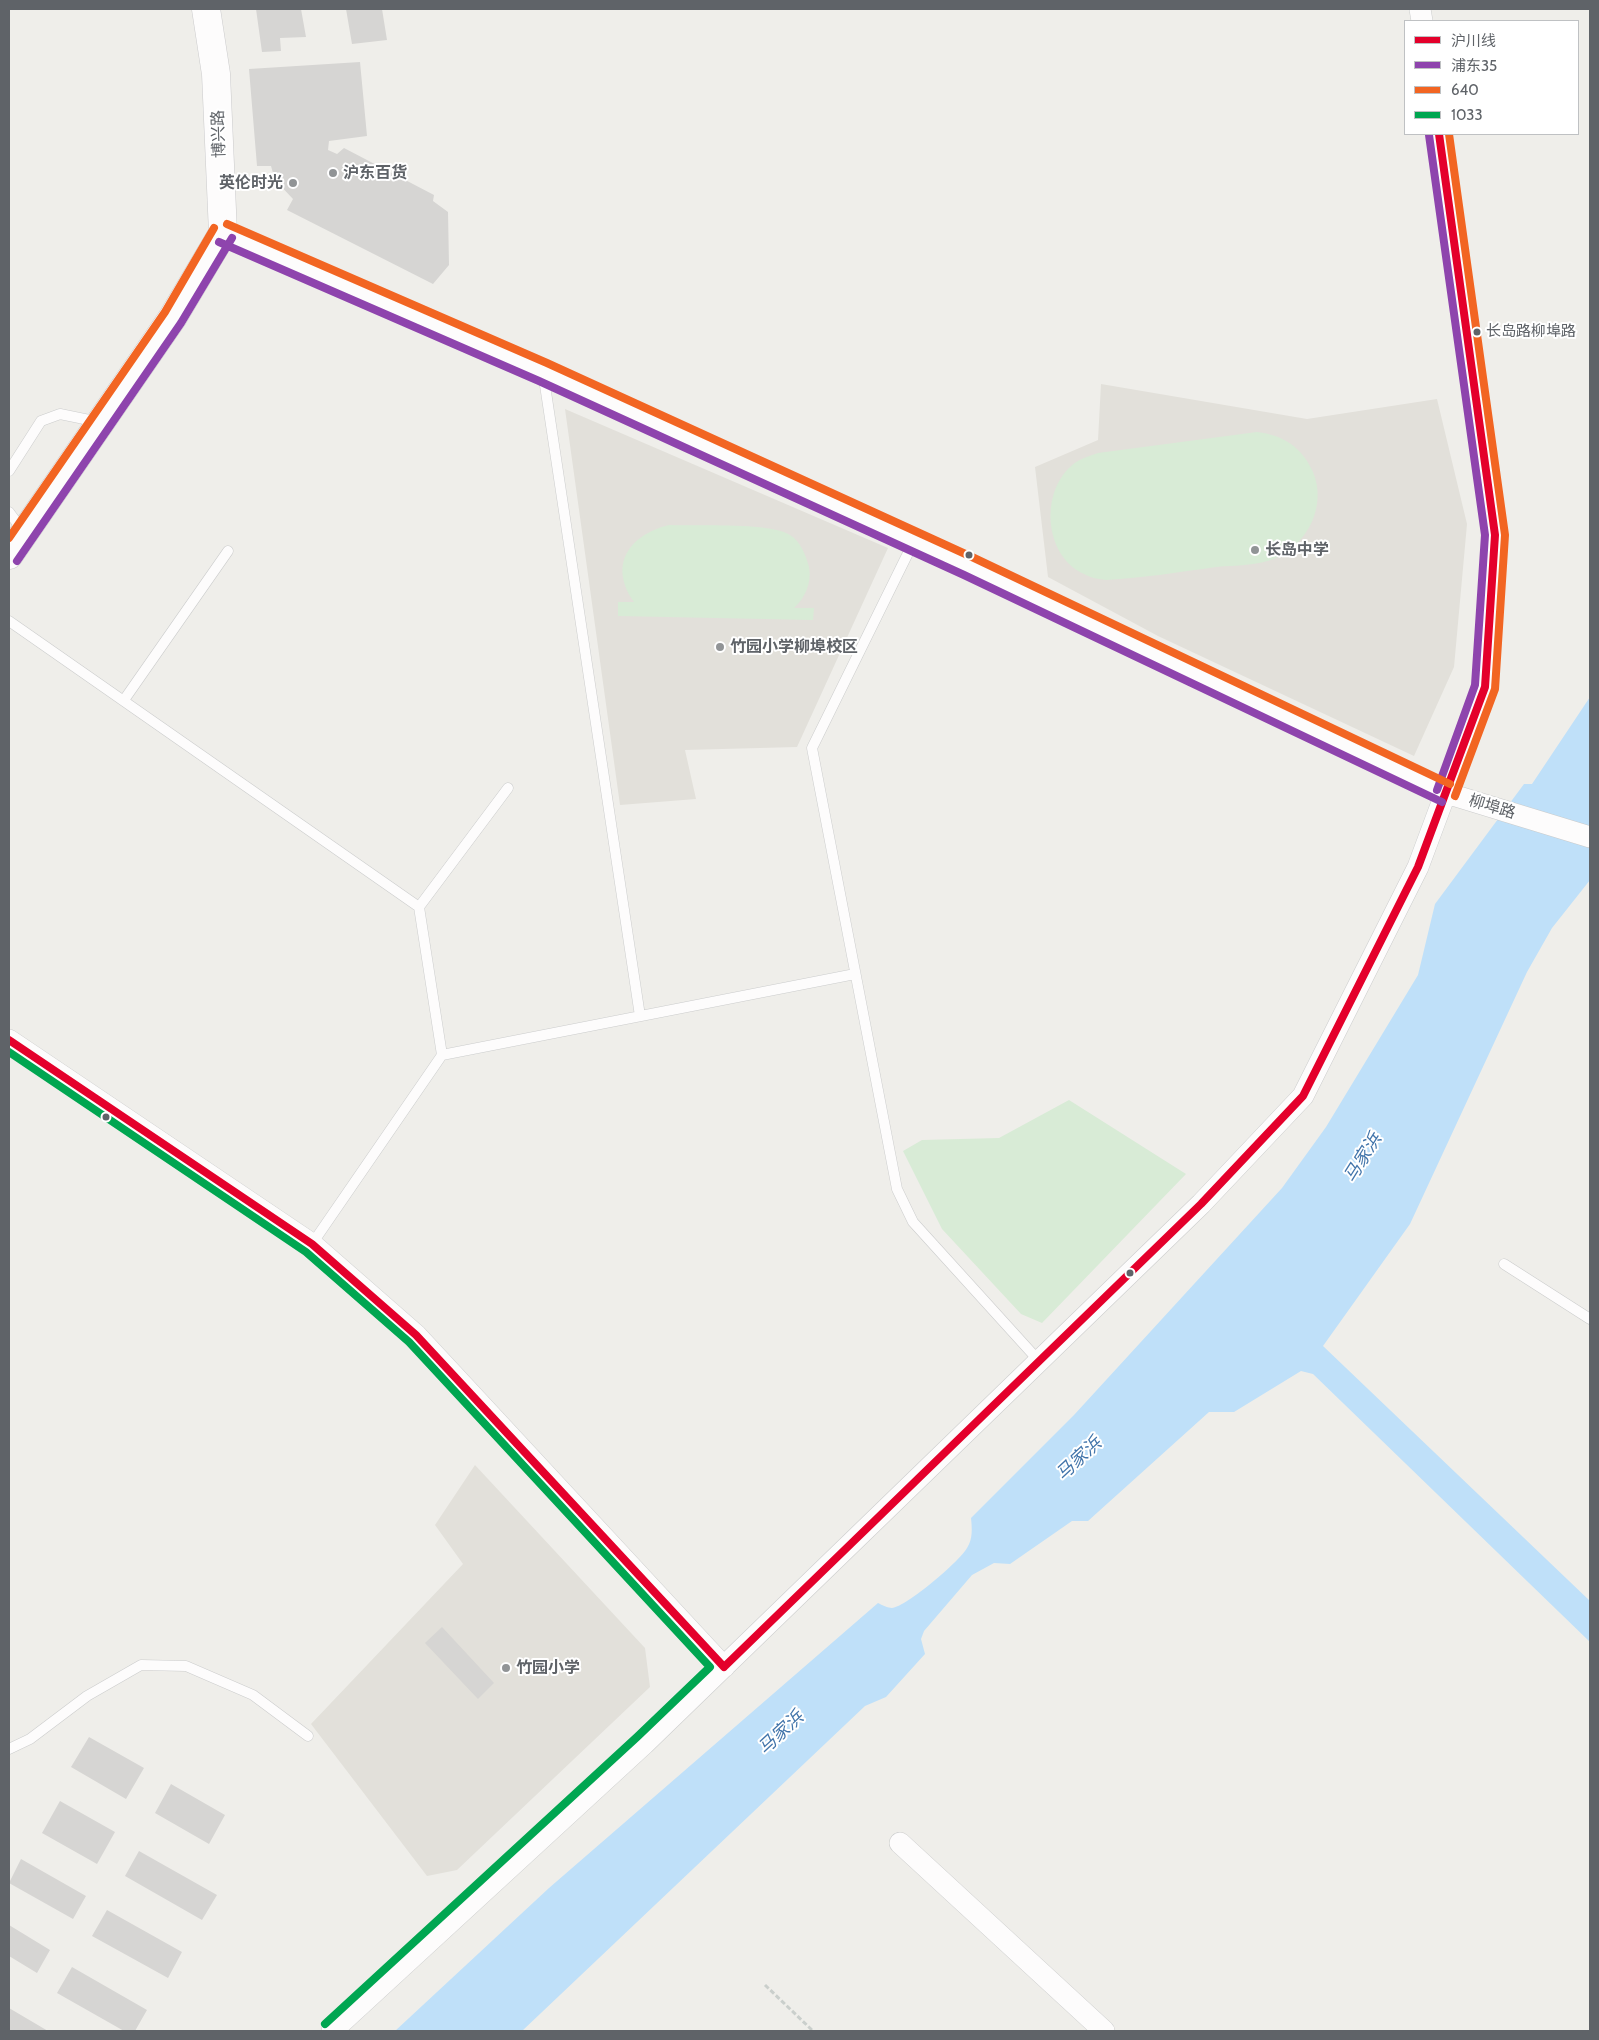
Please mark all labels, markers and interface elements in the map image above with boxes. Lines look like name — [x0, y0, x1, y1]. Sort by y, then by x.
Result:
legend — [1404, 20, 1579, 135]
text: 沪川线 — [1451, 32, 1496, 50]
text: 浦东35 — [1451, 57, 1497, 75]
text: 640 — [1451, 81, 1479, 99]
text: 1033 — [1451, 106, 1483, 124]
street label: 博兴路 — [209, 110, 229, 158]
place label: 沪东百货 — [343, 163, 407, 183]
marker: 沪东百货 — [327, 167, 339, 179]
place label: 英伦时光 — [219, 173, 283, 193]
marker: 英伦时光 — [287, 177, 299, 189]
place label: 长岛路柳埠路 — [1486, 323, 1576, 341]
marker: 长岛路柳埠路 — [1472, 327, 1482, 337]
place label: 长岛中学 — [1265, 540, 1329, 560]
marker: 长岛中学 — [1249, 544, 1261, 556]
unlabelled marker — [964, 550, 974, 560]
place label: 竹园小学柳埠校区 — [730, 637, 858, 657]
marker: 竹园小学柳埠校区 — [714, 641, 726, 653]
street label: 柳埠路 — [1466, 791, 1518, 823]
unlabelled marker — [101, 1112, 111, 1122]
water label: 马家浜 — [1340, 1129, 1386, 1187]
unlabelled marker — [1125, 1268, 1135, 1278]
water label: 马家浜 — [1052, 1433, 1106, 1485]
place label: 竹园小学 — [516, 1658, 580, 1678]
marker: 竹园小学 — [500, 1662, 512, 1674]
water label: 马家浜 — [754, 1707, 808, 1759]

